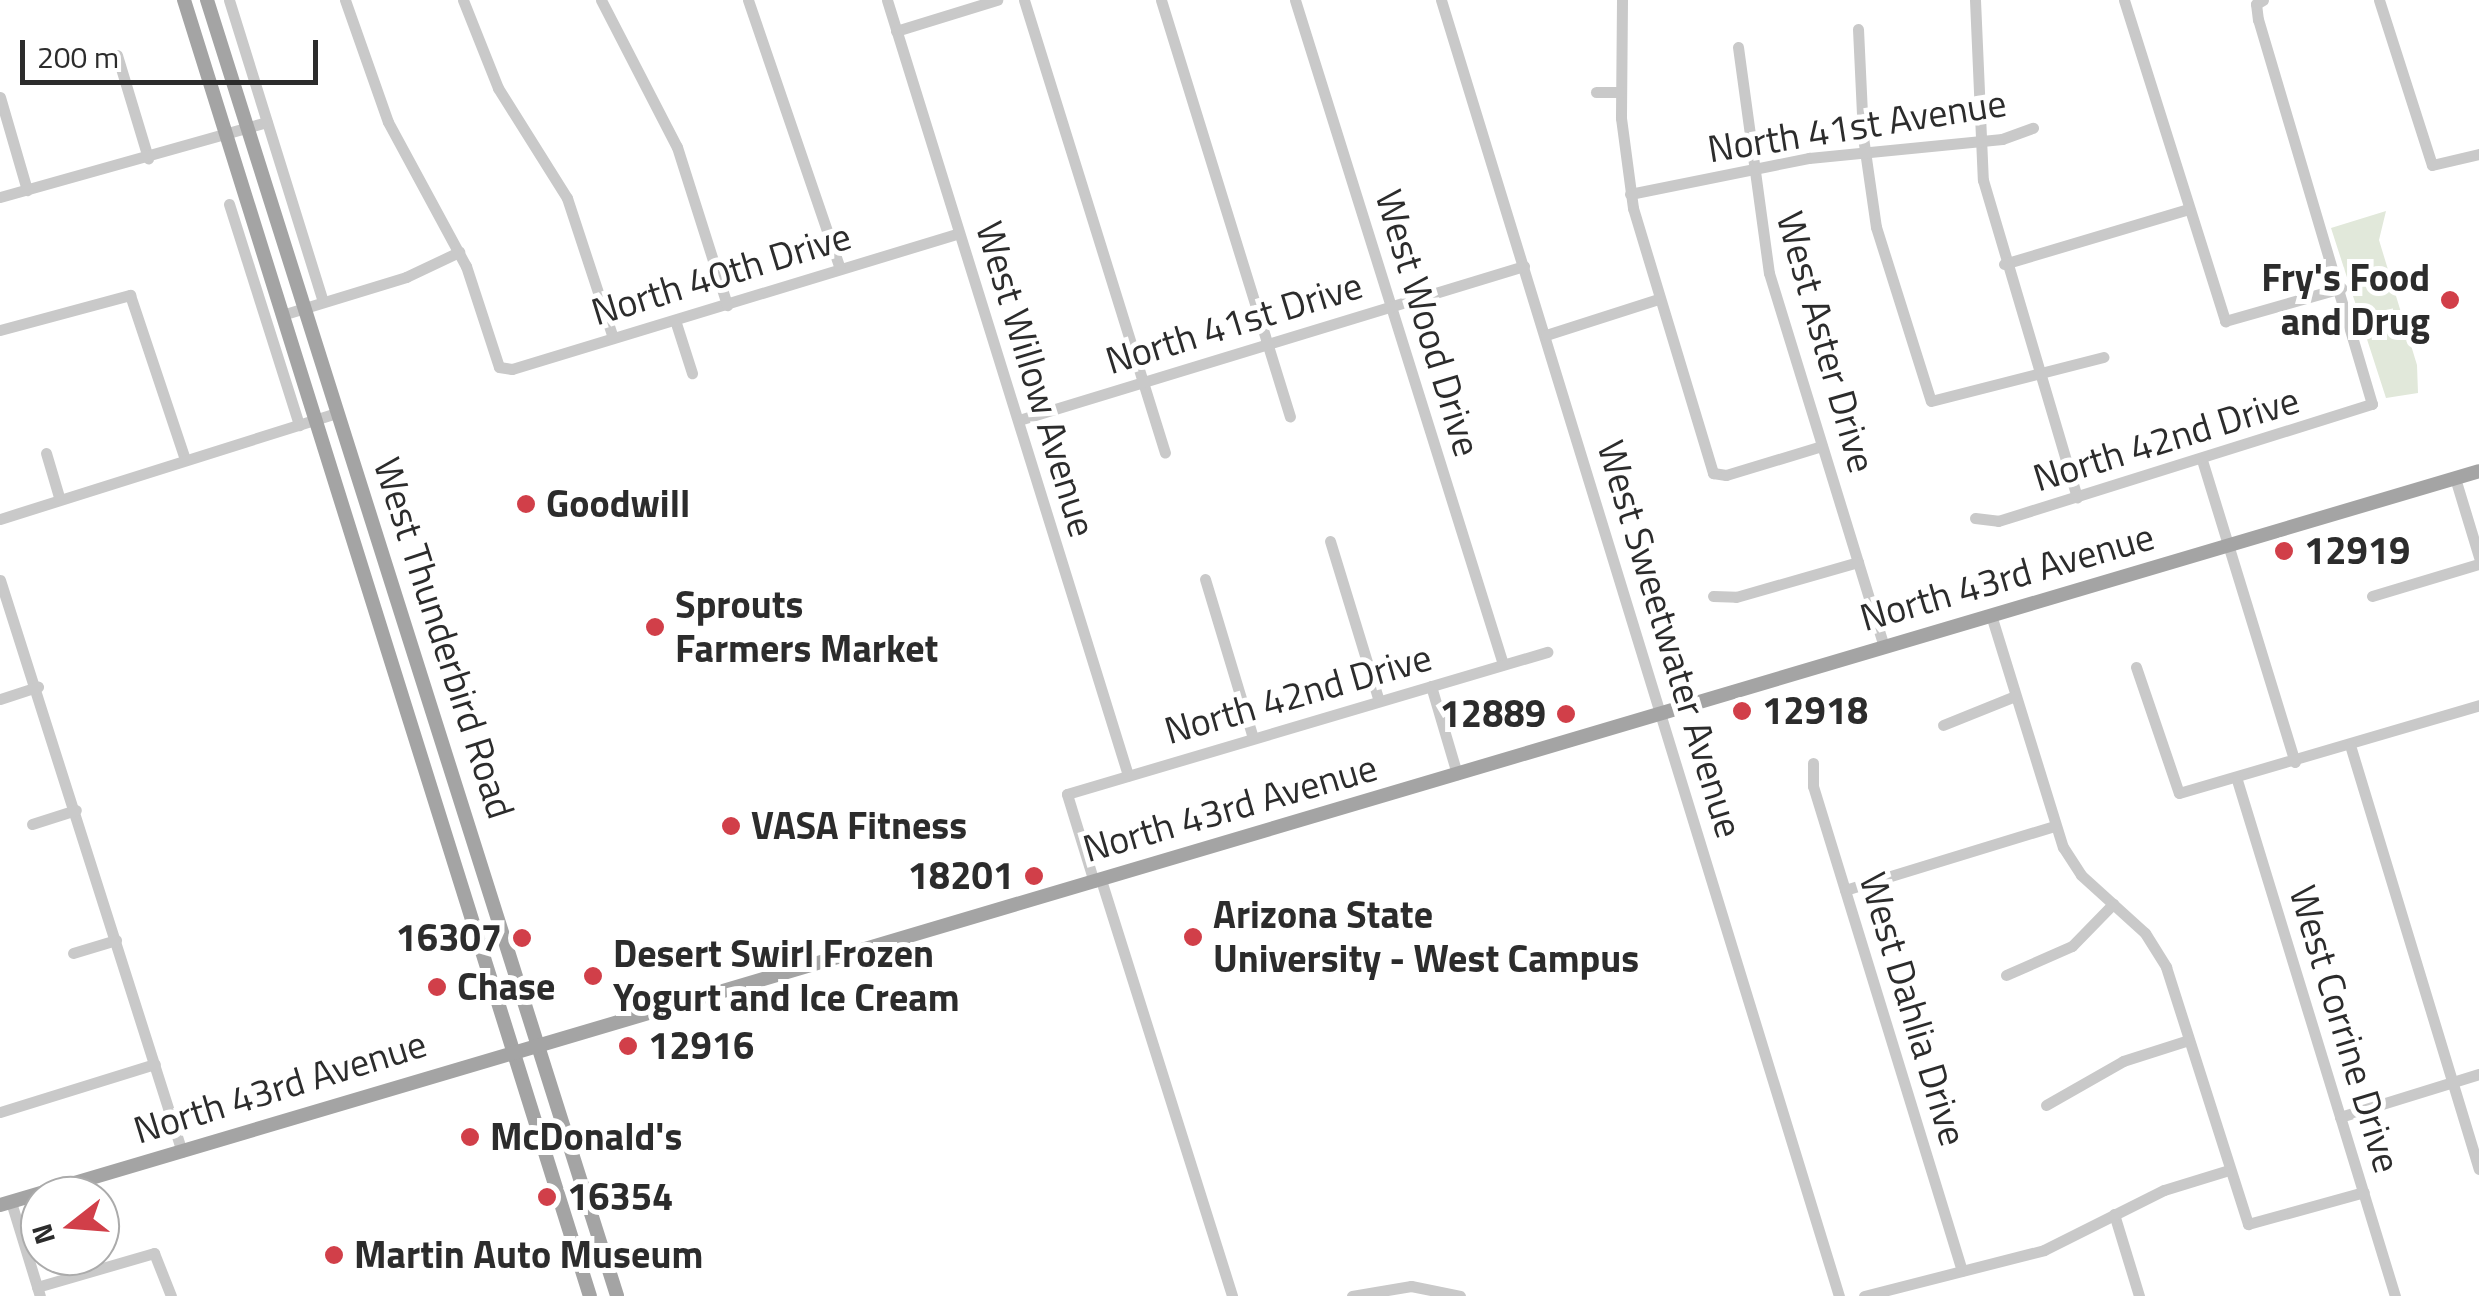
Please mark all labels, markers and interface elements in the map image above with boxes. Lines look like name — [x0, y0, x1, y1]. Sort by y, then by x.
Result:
scale bar — [25, 20, 322, 82]
text: 200 m — [37, 34, 119, 80]
street label: North 41st Avenue — [1704, 80, 2010, 172]
street label: West Wood Drive — [1366, 184, 1490, 462]
street label: West Aster Drive — [1767, 206, 1885, 478]
street label: North 40th Drive — [586, 213, 856, 335]
street label: West Willow Avenue — [966, 216, 1106, 542]
place label: Fry's Food and Drug — [2261, 255, 2430, 344]
street label: North 41st Drive — [1100, 262, 1368, 384]
marker: Fry's Food and Drug — [2439, 289, 2461, 311]
street label: North 42nd Drive — [2028, 377, 2304, 501]
street label: West Sweetwater Avenue — [1588, 435, 1752, 843]
street label: West Thunderbird Road — [364, 452, 524, 824]
place label: Goodwill — [546, 481, 690, 527]
marker: Goodwill — [515, 493, 537, 515]
street label: North 43rd Avenue — [1855, 513, 2159, 641]
place label: 12919 — [2304, 528, 2410, 574]
marker: 12919 — [2273, 540, 2295, 562]
place label: Sprouts Farmers Market — [675, 582, 938, 672]
marker: Sprouts Farmers Market — [644, 616, 666, 638]
street label: North 42nd Drive — [1159, 634, 1437, 754]
place label: 12918 — [1762, 688, 1868, 734]
place label: 12889 — [1440, 691, 1546, 737]
marker: 12918 — [1731, 700, 1753, 722]
marker: 12889 — [1555, 703, 1577, 725]
street label: North 43rd Avenue — [1078, 744, 1382, 872]
place label: VASA Fitness — [751, 803, 967, 849]
marker: VASA Fitness — [720, 815, 742, 837]
place label: 18201 — [908, 853, 1014, 899]
marker: 18201 — [1023, 865, 1045, 887]
street label: West Dahlia Drive — [1850, 867, 1976, 1151]
street label: West Corrine Drive — [2280, 880, 2410, 1178]
place label: Arizona State University - West Campus — [1213, 892, 1639, 982]
place label: 16307 — [396, 915, 502, 961]
marker: Arizona State University - West Campus — [1182, 926, 1204, 948]
marker: 16307 — [511, 927, 533, 949]
place label: Desert Swirl Frozen Yogurt and Ice Cream — [613, 931, 960, 1021]
place label: Chase — [457, 964, 555, 1010]
marker: Desert Swirl Frozen Yogurt and Ice Cream — [582, 965, 604, 987]
marker: Chase — [426, 976, 448, 998]
street label: North 43rd Avenue — [128, 1021, 432, 1153]
place label: 12916 — [648, 1023, 754, 1069]
marker: 12916 — [617, 1035, 639, 1057]
place label: McDonald's — [490, 1114, 682, 1160]
marker: McDonald's — [459, 1126, 481, 1148]
place label: 16354 — [567, 1174, 673, 1220]
north arrow — [20, 1176, 120, 1276]
marker: 16354 — [536, 1186, 558, 1208]
text: N — [19, 1219, 66, 1250]
place label: Martin Auto Museum — [354, 1232, 703, 1278]
marker: Martin Auto Museum — [323, 1244, 345, 1266]

